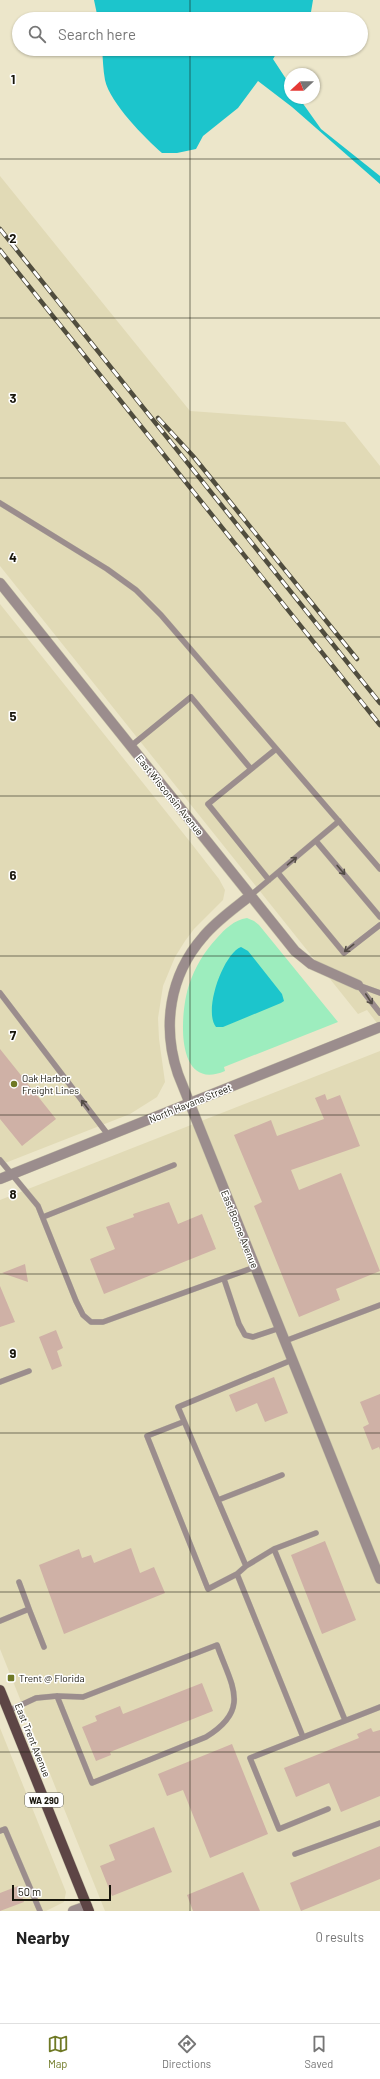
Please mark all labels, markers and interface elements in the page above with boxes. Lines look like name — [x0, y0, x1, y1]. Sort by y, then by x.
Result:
search box — [12, 12, 368, 56]
icon: search — [26, 23, 48, 45]
text: Search here — [58, 25, 136, 43]
north arrow — [284, 68, 320, 104]
text: 1 — [11, 71, 15, 87]
text: 2 — [9, 230, 17, 246]
text: 3 — [9, 390, 17, 406]
text: 4 — [9, 549, 17, 565]
text: 5 — [9, 708, 17, 724]
street label: East Wisconsin Avenue — [134, 752, 206, 838]
one-way arrow — [286, 857, 297, 866]
one-way arrow — [337, 865, 346, 876]
text: 6 — [10, 867, 17, 883]
one-way arrow — [344, 944, 355, 953]
one-way arrow — [365, 993, 373, 1004]
text: 7 — [10, 1027, 17, 1043]
place label: Oak Harbor Freight Lines — [22, 1072, 79, 1096]
marker: Oak Harbor Freight Lines — [9, 1079, 19, 1089]
street label: North Havana Street — [147, 1081, 233, 1125]
one-way arrow — [80, 1100, 89, 1111]
text: 8 — [9, 1186, 17, 1202]
street label: East Boone Avenue — [219, 1188, 261, 1270]
text: 9 — [10, 1345, 17, 1361]
place label: Trent @ Florida — [19, 1672, 85, 1684]
marker: Trent @ Florida — [6, 1673, 16, 1683]
street label: East Trent Avenue — [13, 1701, 53, 1779]
road number: WA 290 — [25, 1793, 63, 1807]
scale bar — [12, 1883, 111, 1902]
text: 50 m — [18, 1885, 41, 1898]
text: Nearby — [16, 1927, 70, 1947]
text: 0 results — [315, 1929, 364, 1945]
tab: Map — [47, 2033, 69, 2070]
tab: Directions — [162, 2033, 211, 2070]
tab: Saved — [304, 2033, 333, 2070]

